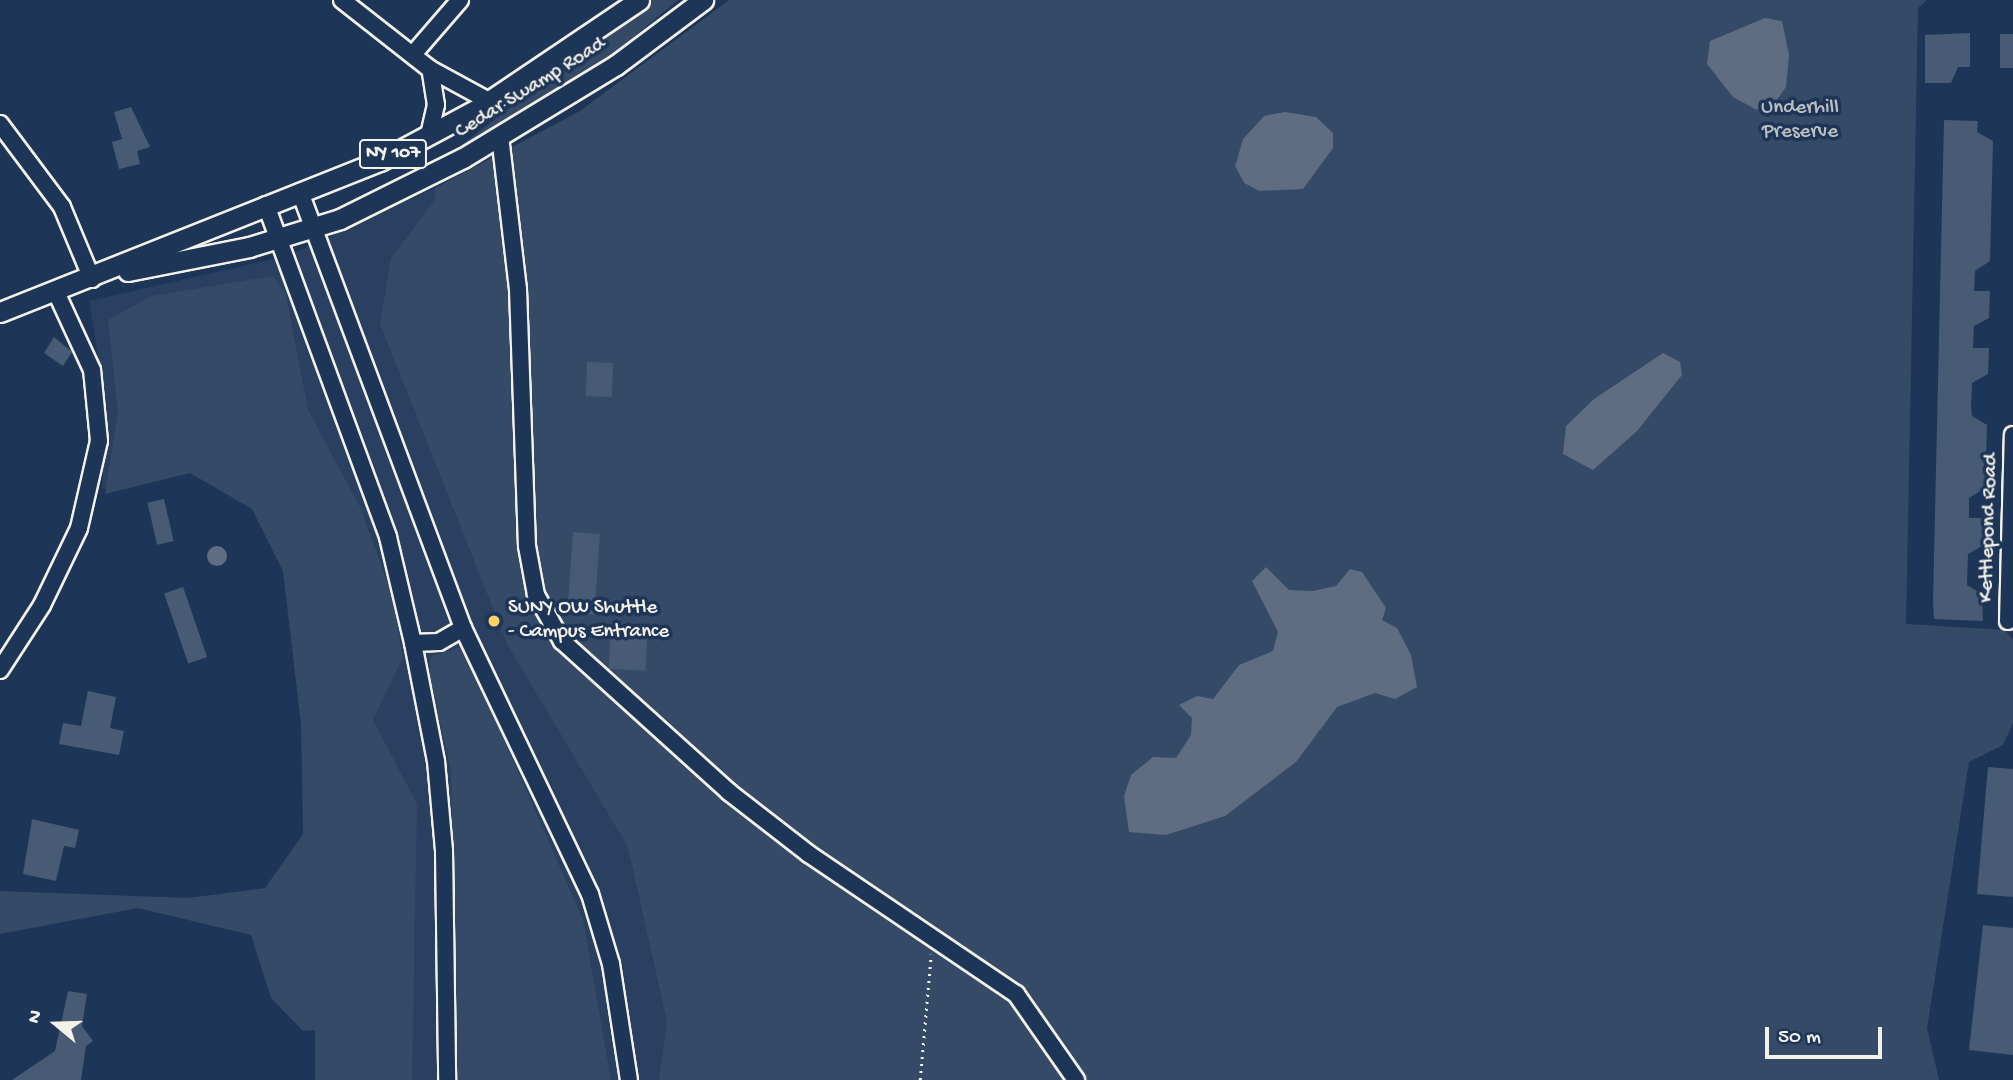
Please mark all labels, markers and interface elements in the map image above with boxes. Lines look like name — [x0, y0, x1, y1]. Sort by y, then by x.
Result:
street label: Cedar Swamp Road — [451, 33, 611, 145]
park label: Underhill Preserve — [1761, 96, 1839, 146]
road number: NY 107 — [358, 138, 428, 170]
street label: Kettlepond Road — [1975, 453, 2005, 603]
place label: SUNY OW Shuttle - Campus Entrance — [508, 596, 669, 646]
marker: SUNY OW Shuttle - Campus Entrance — [486, 613, 502, 629]
north arrow — [21, 989, 91, 1059]
text: N — [23, 1007, 49, 1027]
scale bar — [1768, 1014, 1885, 1058]
text: 50 m — [1778, 1026, 1821, 1051]

